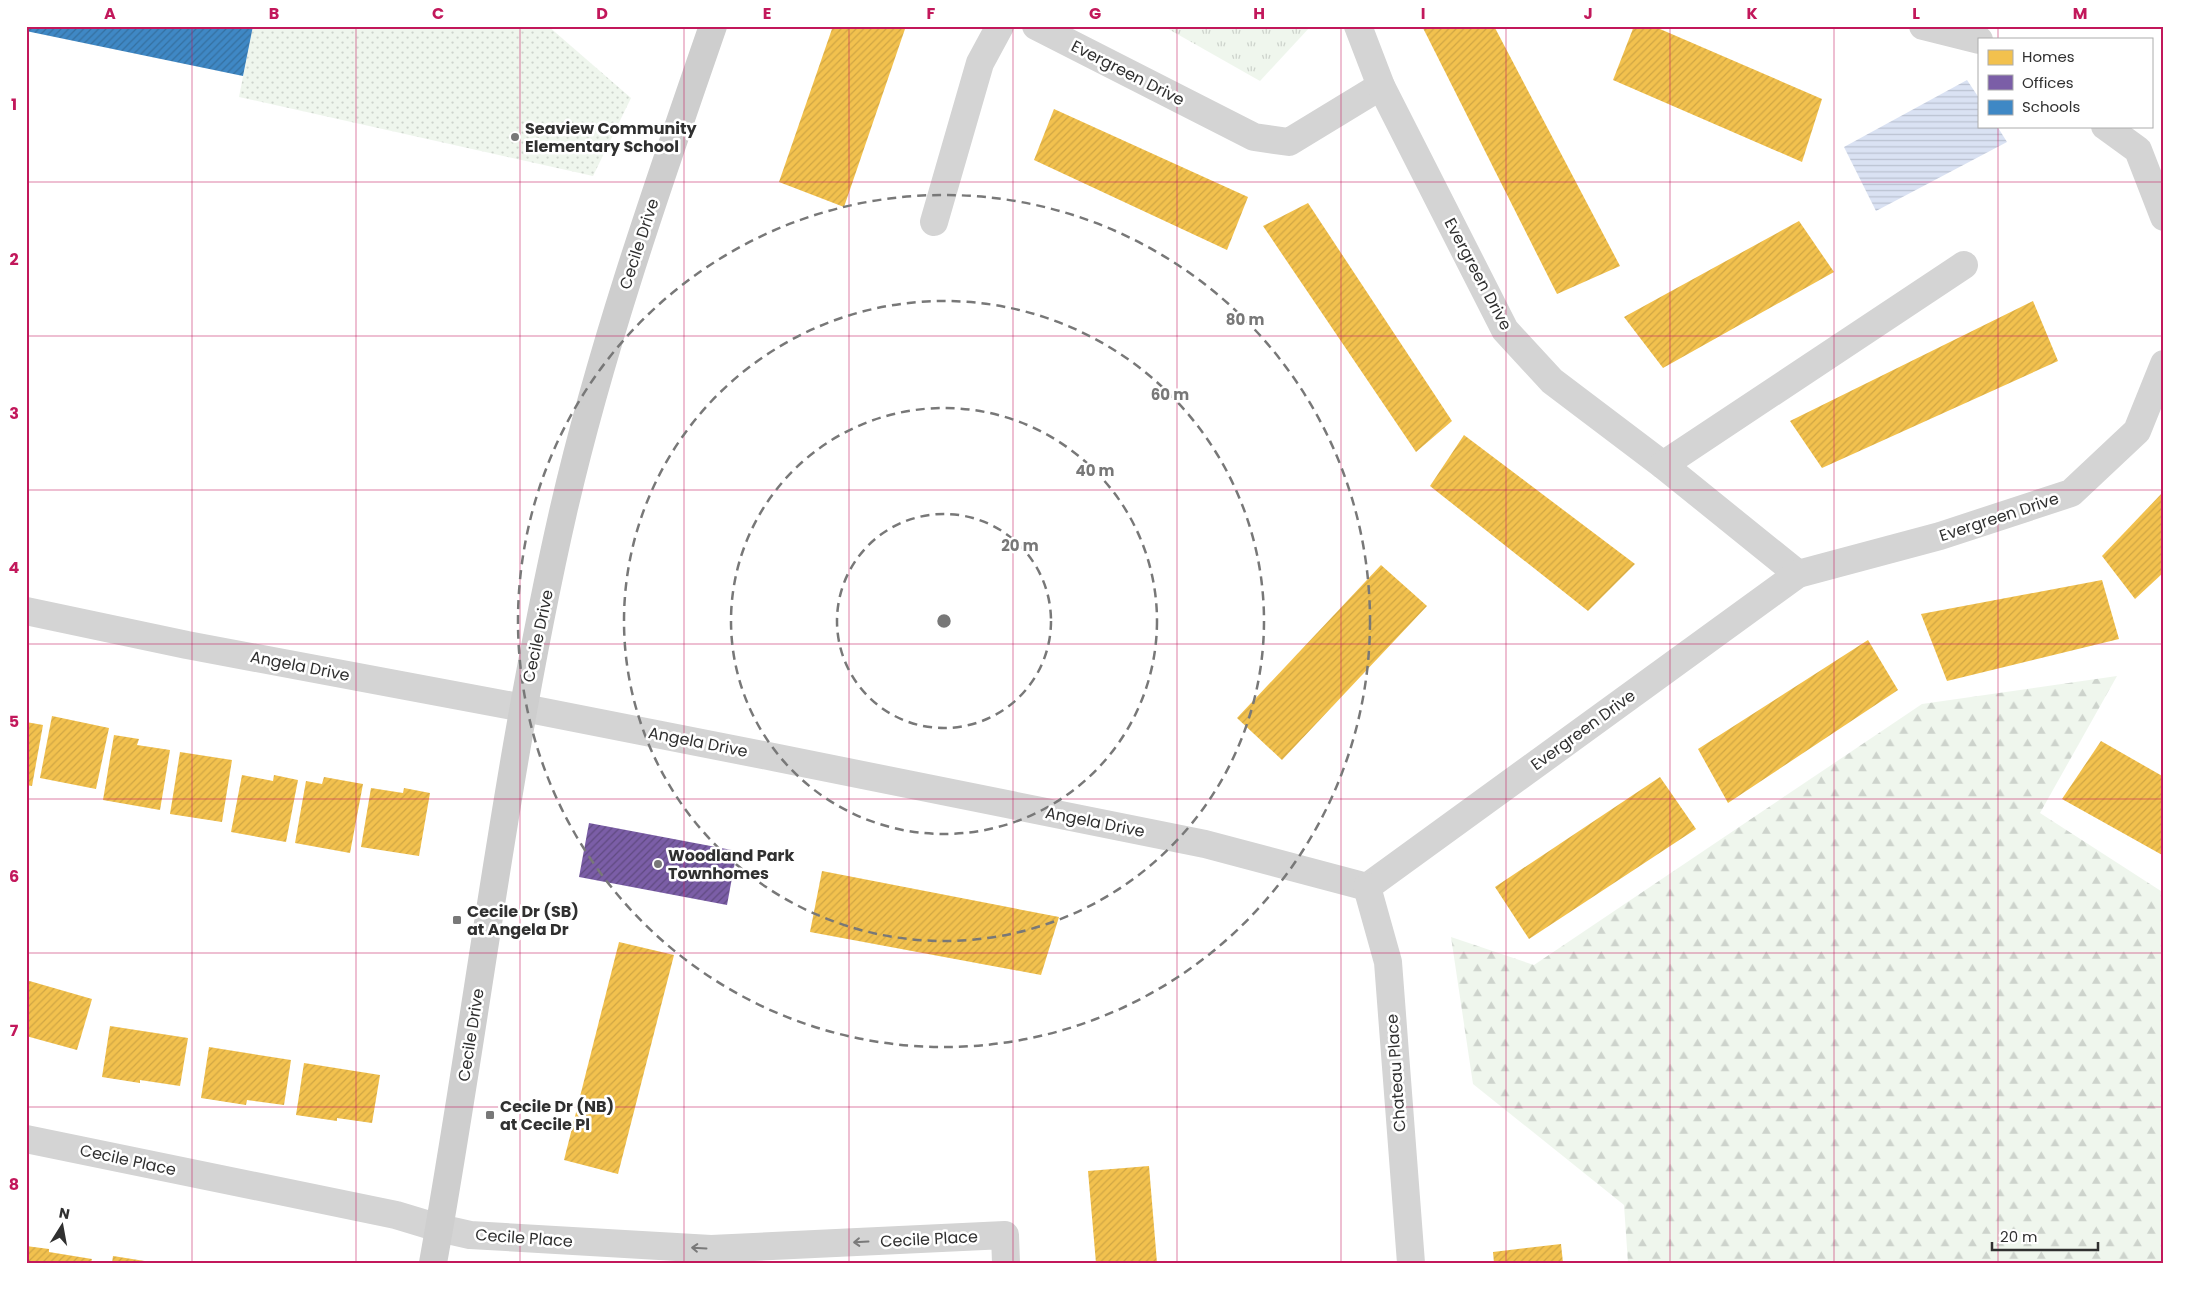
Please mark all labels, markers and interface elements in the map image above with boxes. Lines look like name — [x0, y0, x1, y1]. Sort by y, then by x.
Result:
text: A — [104, 2, 116, 25]
text: B — [269, 2, 279, 25]
text: C — [432, 2, 444, 25]
text: D — [596, 2, 608, 25]
text: E — [763, 2, 771, 25]
text: F — [927, 2, 936, 25]
text: G — [1089, 2, 1101, 25]
text: H — [1253, 2, 1265, 25]
text: I — [1421, 2, 1425, 25]
text: J — [1583, 2, 1593, 25]
text: K — [1746, 2, 1758, 25]
text: L — [1912, 2, 1920, 25]
text: M — [2073, 2, 2087, 25]
street label: Evergreen Drive — [1067, 35, 1189, 112]
legend — [1978, 38, 2152, 128]
text: Homes — [2022, 46, 2075, 67]
text: Offices — [2022, 72, 2074, 93]
text: 1 — [11, 93, 17, 116]
text: Schools — [2022, 96, 2080, 117]
place label: Seaview Community Elementary School — [525, 117, 697, 158]
marker: Seaview Community Elementary School — [509, 131, 521, 143]
street label: Cecile Drive — [614, 196, 665, 292]
street label: Evergreen Drive — [1439, 214, 1517, 334]
text: 2 — [9, 248, 19, 271]
text: 80 m — [1226, 309, 1264, 330]
text: 60 m — [1151, 384, 1189, 405]
text: 3 — [9, 402, 19, 425]
text: 40 m — [1075, 460, 1115, 481]
street label: Evergreen Drive — [1936, 487, 2062, 547]
text: 20 m — [1001, 535, 1039, 556]
text: 4 — [9, 556, 20, 579]
street label: Cecile Drive — [517, 587, 559, 684]
centre of rings — [935, 612, 953, 630]
street label: Angela Drive — [248, 645, 352, 687]
street label: Evergreen Drive — [1526, 684, 1640, 776]
text: 5 — [9, 710, 19, 733]
street label: Angela Drive — [646, 721, 750, 763]
street label: Angela Drive — [1043, 801, 1147, 843]
place label: Woodland Park Townhomes — [668, 844, 794, 885]
marker: Woodland Park Townhomes — [652, 858, 664, 870]
text: 6 — [9, 865, 19, 888]
place label: Cecile Dr (SB) at Angela Dr — [467, 900, 579, 941]
marker: Cecile Dr (SB) at Angela Dr — [451, 914, 463, 926]
street label: Cecile Drive — [452, 987, 490, 1083]
street label: Chateau Place — [1380, 1013, 1412, 1133]
text: 7 — [10, 1019, 19, 1042]
place label: Cecile Dr (NB) at Cecile Pl — [500, 1095, 614, 1136]
marker: Cecile Dr (NB) at Cecile Pl — [484, 1109, 496, 1121]
street label: Cecile Place — [78, 1139, 178, 1181]
text: 8 — [9, 1173, 19, 1196]
north arrow — [38, 1202, 88, 1252]
text: N — [57, 1202, 72, 1224]
scale bar — [1992, 1219, 2099, 1251]
street label: Cecile Place — [474, 1223, 574, 1253]
street label: Cecile Place — [880, 1225, 978, 1253]
text: 20 m — [2000, 1226, 2038, 1247]
one-way arrow — [853, 1237, 870, 1247]
one-way arrow — [691, 1244, 707, 1253]

